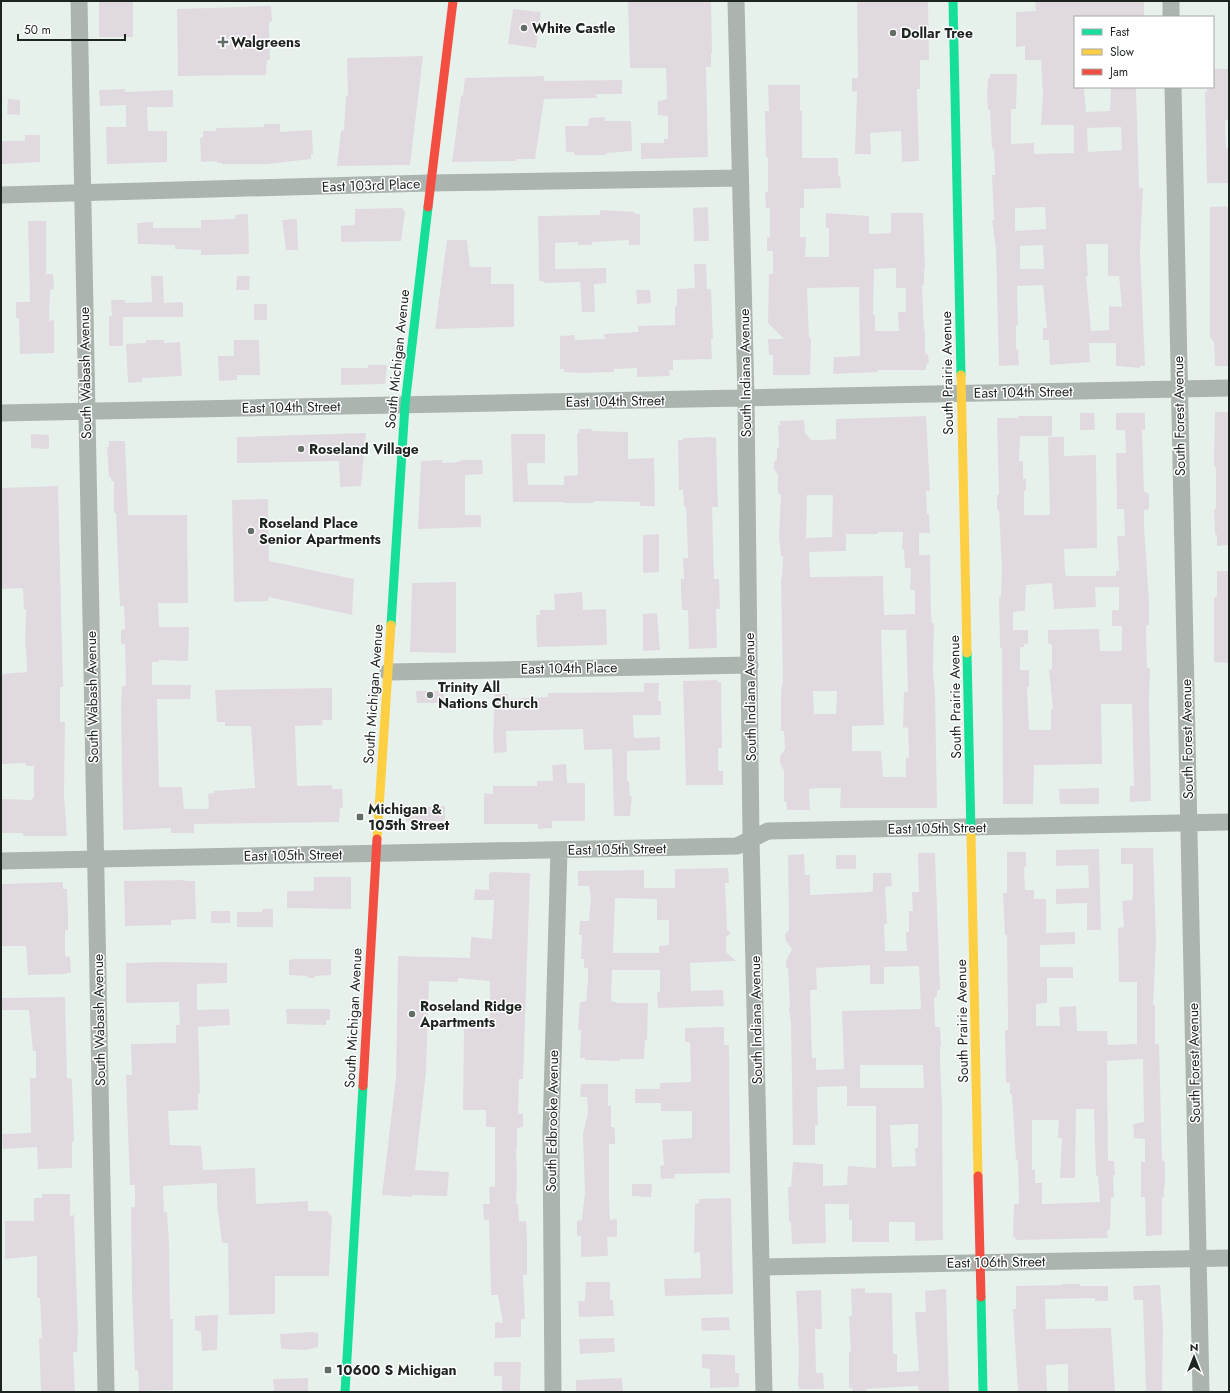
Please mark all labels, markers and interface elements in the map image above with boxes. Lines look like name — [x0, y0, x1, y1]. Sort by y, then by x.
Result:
scale bar — [18, 16, 125, 42]
legend — [1074, 16, 1214, 88]
place label: White Castle — [532, 18, 615, 38]
text: 50 m — [24, 21, 51, 39]
marker: White Castle — [519, 23, 529, 33]
place label: Dollar Tree — [901, 23, 973, 43]
text: Fast — [1110, 23, 1129, 41]
marker: Dollar Tree — [888, 28, 898, 38]
place label: Walgreens — [231, 32, 301, 52]
marker: Walgreens — [218, 37, 228, 47]
text: Slow — [1110, 43, 1135, 61]
text: Jam — [1108, 63, 1128, 81]
street label: East 103rd Place — [321, 173, 421, 197]
street label: South Michigan Avenue — [380, 288, 414, 430]
street label: South Wabash Avenue — [74, 307, 96, 439]
street label: South Indiana Avenue — [734, 309, 756, 437]
street label: South Prairie Avenue — [936, 311, 958, 435]
street label: South Forest Avenue — [1168, 356, 1190, 476]
street label: East 104th Street — [973, 381, 1073, 403]
street label: East 104th Street — [565, 390, 665, 412]
street label: East 104th Street — [241, 396, 341, 418]
place label: Roseland Village — [309, 439, 419, 459]
marker: Roseland Village — [296, 444, 306, 454]
place label: Roseland Place Senior Apartments — [259, 513, 382, 549]
marker: Roseland Place Senior Apartments — [246, 526, 256, 536]
street label: South Michigan Avenue — [358, 623, 388, 765]
street label: South Wabash Avenue — [81, 631, 103, 763]
street label: South Indiana Avenue — [739, 633, 761, 761]
street label: South Prairie Avenue — [944, 635, 966, 759]
street label: East 104th Place — [520, 657, 618, 679]
place label: Trinity All Nations Church — [438, 677, 538, 713]
street label: South Forest Avenue — [1176, 679, 1198, 799]
marker: Trinity All Nations Church — [425, 690, 435, 700]
place label: Michigan & 105th Street — [368, 799, 450, 835]
marker: Michigan & 105th Street — [355, 812, 365, 822]
street label: East 105th Street — [888, 817, 987, 839]
street label: East 105th Street — [568, 838, 667, 860]
street label: East 105th Street — [244, 844, 343, 866]
street label: South Michigan Avenue — [339, 948, 367, 1088]
street label: South Wabash Avenue — [88, 954, 110, 1086]
street label: South Indiana Avenue — [745, 956, 767, 1084]
street label: South Prairie Avenue — [951, 959, 973, 1083]
place label: Roseland Ridge Apartments — [419, 996, 522, 1032]
street label: South Forest Avenue — [1183, 1003, 1205, 1123]
marker: Roseland Ridge Apartments — [407, 1009, 417, 1019]
street label: South Edbrooke Avenue — [541, 1050, 563, 1192]
street label: East 106th Street — [946, 1251, 1046, 1273]
north arrow — [1174, 1337, 1214, 1377]
text: N — [1190, 1339, 1198, 1355]
place label: 10600 S Michigan — [336, 1360, 457, 1380]
marker: 10600 S Michigan — [323, 1365, 333, 1375]

